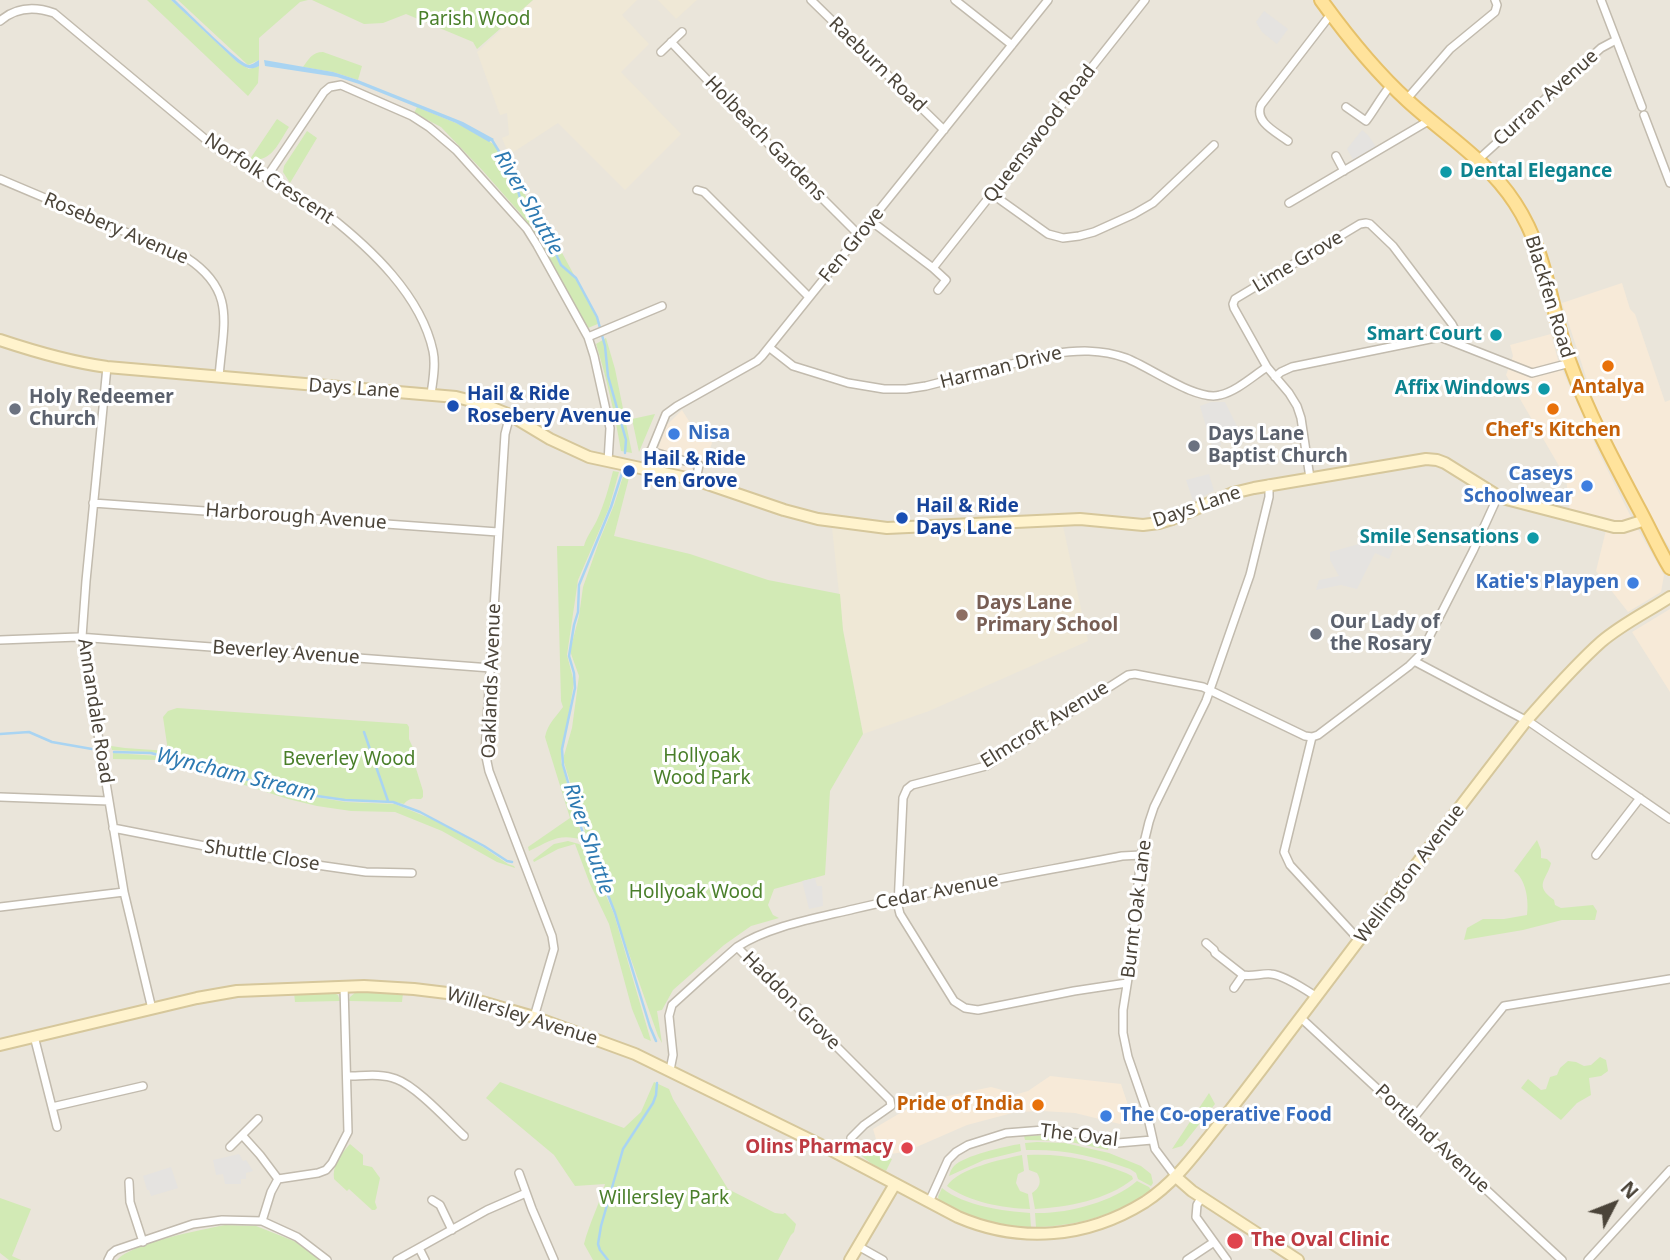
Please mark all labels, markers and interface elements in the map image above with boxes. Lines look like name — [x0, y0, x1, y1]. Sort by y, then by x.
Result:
park label: Parish Wood — [418, 9, 530, 31]
street label: Raeburn Road — [823, 13, 931, 117]
street label: Curran Avenue — [1489, 45, 1603, 151]
street label: Queenswood Road — [979, 60, 1101, 208]
street label: Holbeach Gardens — [700, 72, 830, 206]
street label: Norfolk Crescent — [200, 129, 338, 229]
water label: River Shuttle — [488, 146, 568, 260]
place label: Dental Elegance — [1460, 161, 1612, 183]
marker: Dental Elegance — [1438, 164, 1454, 180]
street label: Rosebery Avenue — [40, 188, 192, 270]
street label: Fen Grove — [815, 203, 889, 287]
street label: Lime Grove — [1249, 226, 1347, 298]
street label: Blackfen Road — [1520, 233, 1578, 361]
place label: Smart Court — [1367, 324, 1482, 346]
marker: Smart Court — [1488, 327, 1504, 343]
street label: Harman Drive — [938, 342, 1064, 394]
marker: Antalya — [1600, 358, 1616, 374]
street label: Days Lane — [308, 374, 400, 404]
place label: Antalya — [1571, 377, 1645, 399]
place label: Affix Windows — [1395, 378, 1530, 400]
marker: Affix Windows — [1536, 381, 1552, 397]
place label: Hail & Ride Rosebery Avenue — [467, 384, 631, 428]
place label: Holy Redeemer Church — [29, 387, 174, 431]
marker: Hail & Ride Rosebery Avenue — [445, 398, 461, 414]
marker: Holy Redeemer Church — [7, 401, 23, 417]
marker: Chef's Kitchen — [1545, 401, 1561, 417]
place label: Chef's Kitchen — [1485, 420, 1621, 442]
place label: Nisa — [688, 423, 730, 445]
place label: Days Lane Baptist Church — [1208, 424, 1348, 468]
marker: Nisa — [666, 426, 682, 442]
marker: Days Lane Baptist Church — [1186, 438, 1202, 454]
place label: Hail & Ride Fen Grove — [643, 449, 746, 493]
marker: Hail & Ride Fen Grove — [621, 463, 637, 479]
place label: Caseys Schoolwear — [1463, 464, 1573, 508]
marker: Caseys Schoolwear — [1579, 478, 1595, 494]
street label: Days Lane — [1150, 481, 1244, 533]
place label: Hail & Ride Days Lane — [916, 496, 1019, 540]
street label: Harborough Avenue — [205, 499, 387, 535]
marker: Hail & Ride Days Lane — [894, 510, 910, 526]
place label: Smile Sensations — [1360, 527, 1519, 549]
marker: Smile Sensations — [1525, 530, 1541, 546]
place label: Katie's Playpen — [1476, 572, 1619, 594]
marker: Katie's Playpen — [1625, 575, 1641, 591]
place label: Days Lane Primary School — [976, 593, 1118, 637]
street label: Oaklands Avenue — [478, 603, 506, 759]
marker: Days Lane Primary School — [954, 607, 970, 623]
place label: Our Lady of the Rosary — [1330, 612, 1440, 656]
marker: Our Lady of the Rosary — [1308, 626, 1324, 642]
street label: Beverley Avenue — [212, 636, 360, 670]
street label: Annandale Road — [72, 637, 118, 785]
street label: Elmcroft Avenue — [977, 677, 1113, 773]
water label: Wyncham Stream — [154, 743, 318, 807]
park label: Hollyoak Wood Park — [653, 746, 751, 790]
park label: Beverley Wood — [283, 749, 415, 771]
water label: River Shuttle — [557, 780, 619, 898]
street label: Wellington Avenue — [1350, 800, 1470, 948]
street label: Shuttle Close — [203, 836, 321, 876]
street label: Burnt Oak Lane — [1117, 839, 1157, 979]
street label: Cedar Avenue — [874, 869, 1000, 915]
park label: Hollyoak Wood — [629, 882, 763, 904]
street label: Haddon Grove — [737, 947, 845, 1055]
street label: Willersley Avenue — [444, 983, 600, 1051]
street label: Portland Avenue — [1370, 1080, 1494, 1198]
place label: Pride of India — [897, 1094, 1024, 1116]
marker: Pride of India — [1030, 1097, 1046, 1113]
place label: The Co-operative Food — [1120, 1105, 1332, 1127]
marker: The Co-operative Food — [1098, 1108, 1114, 1124]
street label: The Oval — [1039, 1120, 1119, 1152]
place label: Olins Pharmacy — [745, 1137, 893, 1159]
marker: Olins Pharmacy — [899, 1140, 915, 1156]
north arrow — [1579, 1169, 1649, 1239]
text: N — [1615, 1176, 1644, 1204]
park label: Willersley Park — [599, 1188, 729, 1210]
place label: The Oval Clinic — [1251, 1230, 1390, 1252]
marker: The Oval Clinic — [1225, 1231, 1245, 1251]

